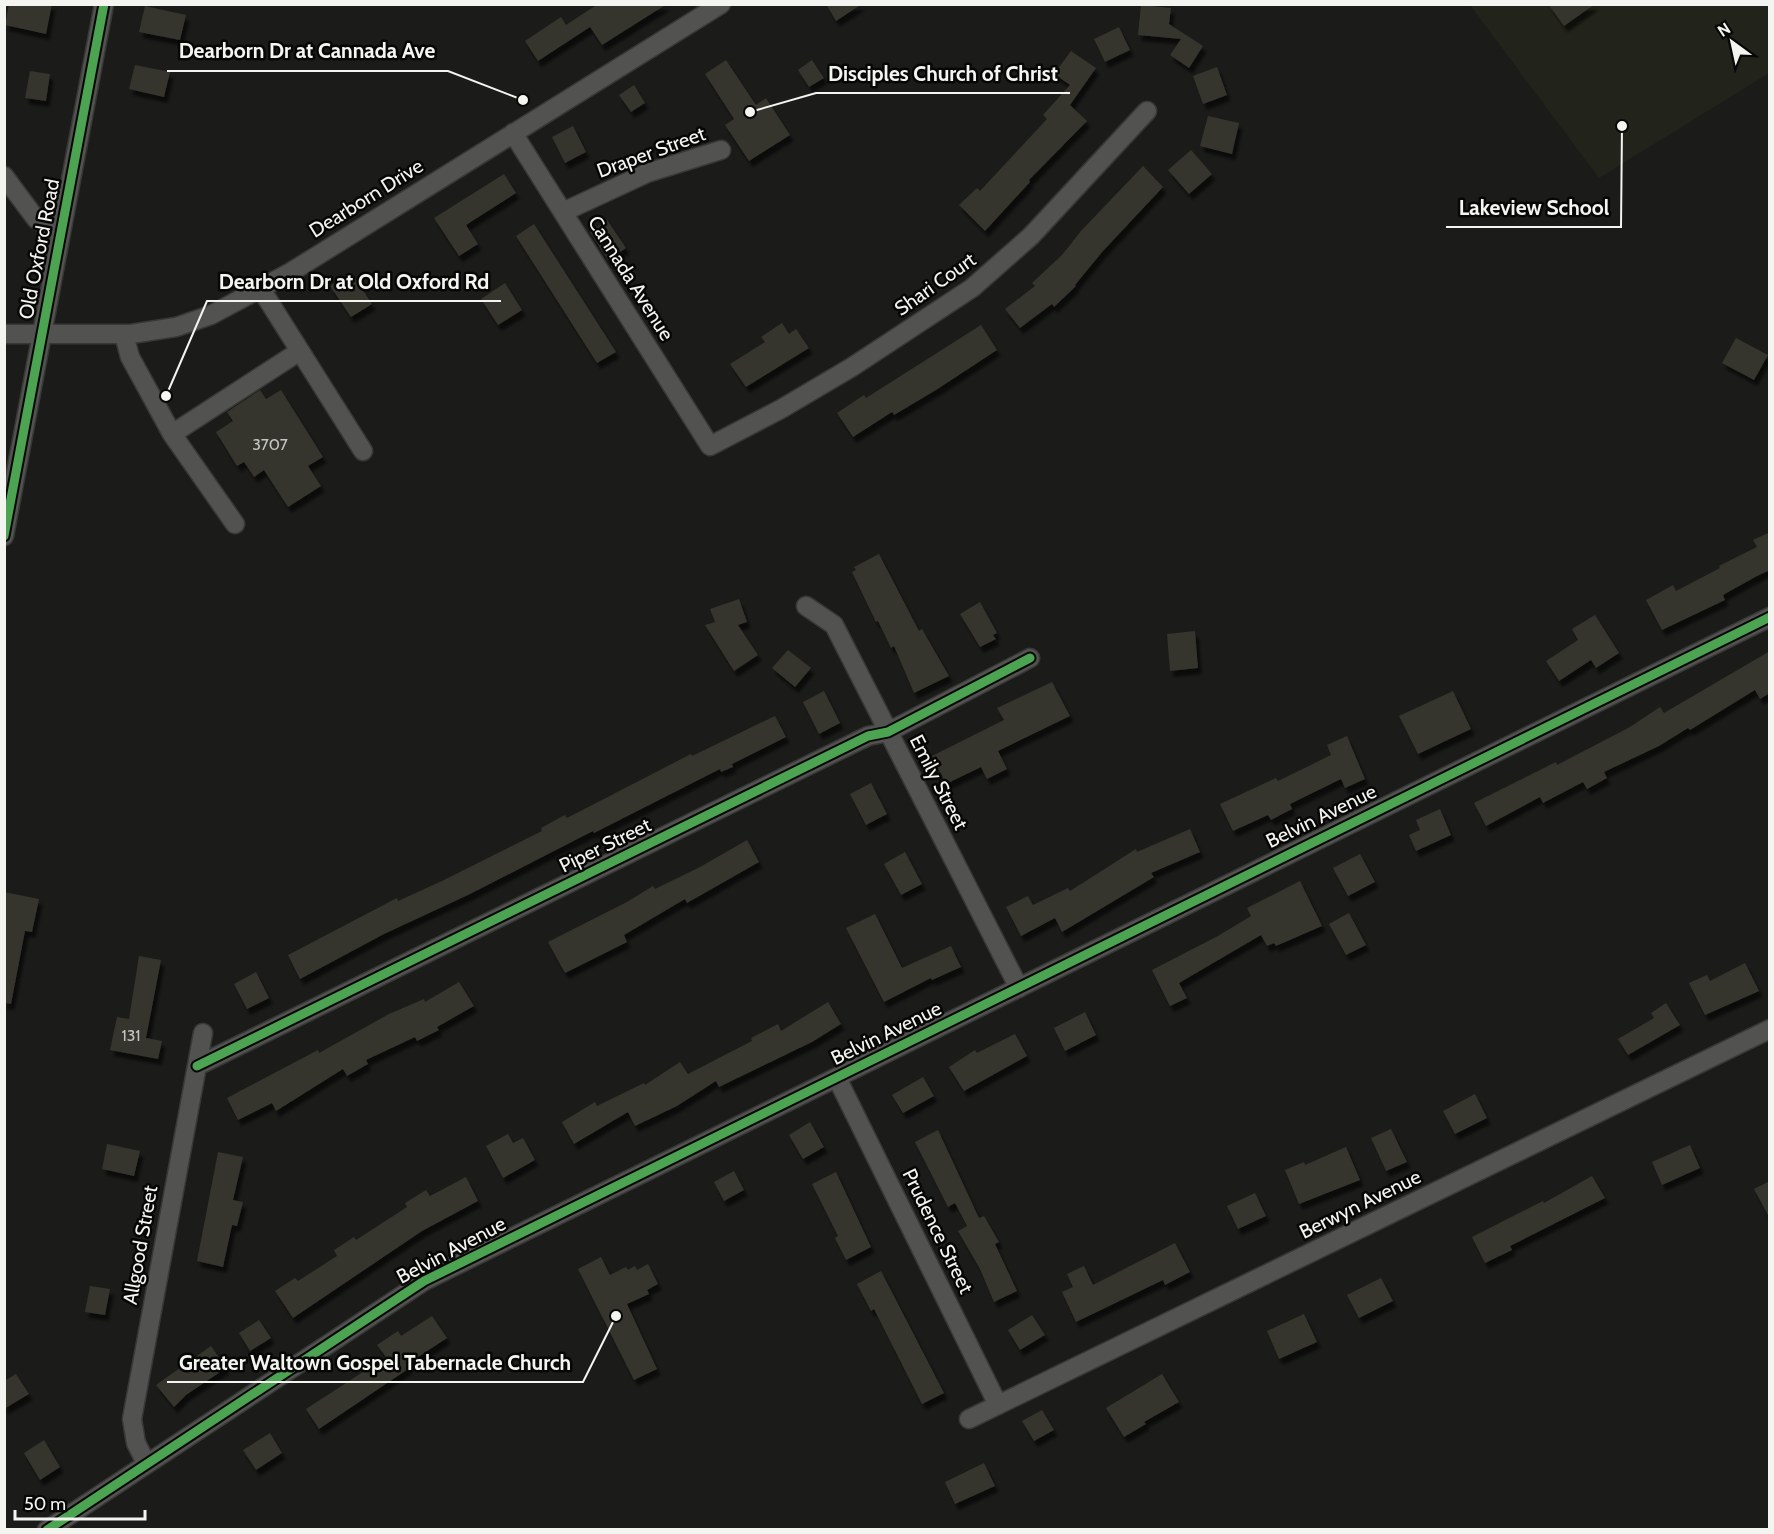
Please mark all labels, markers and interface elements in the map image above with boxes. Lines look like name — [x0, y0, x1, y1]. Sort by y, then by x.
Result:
north arrow — [1702, 12, 1762, 72]
text: N — [1714, 19, 1734, 41]
callout: Dearborn Dr at Cannada Ave — [167, 32, 448, 71]
text: Dearborn Dr at Cannada Ave — [179, 38, 436, 63]
callout: Disciples Church of Christ — [816, 54, 1070, 93]
text: Disciples Church of Christ — [828, 61, 1058, 86]
street label: Draper Street — [593, 121, 709, 183]
street label: Dearborn Drive — [305, 153, 427, 243]
street label: Old Oxford Road — [14, 177, 64, 321]
callout: Lakeview School — [1446, 188, 1621, 227]
text: Lakeview School — [1459, 195, 1610, 220]
street label: Cannada Avenue — [583, 211, 679, 345]
street label: Shari Court — [890, 247, 980, 321]
callout: Dearborn Dr at Old Oxford Rd — [207, 262, 501, 301]
text: Dearborn Dr at Old Oxford Rd — [219, 269, 489, 294]
house number: 3707 — [252, 435, 288, 454]
street label: Emily Street — [905, 731, 973, 834]
street label: Belvin Avenue — [1262, 779, 1380, 853]
street label: Piper Street — [555, 812, 655, 878]
street label: Belvin Avenue — [827, 996, 945, 1070]
house number: 131 — [121, 1026, 141, 1045]
street label: Berwyn Avenue — [1295, 1164, 1425, 1244]
street label: Prudence Street — [897, 1165, 979, 1297]
street label: Allgood Street — [118, 1183, 162, 1306]
street label: Belvin Avenue — [392, 1211, 510, 1289]
callout: Greater Waltown Gospel Tabernacle Church — [167, 1343, 583, 1382]
text: Greater Waltown Gospel Tabernacle Church — [179, 1350, 571, 1375]
scale bar — [15, 1483, 146, 1521]
text: 50 m — [24, 1493, 66, 1515]

